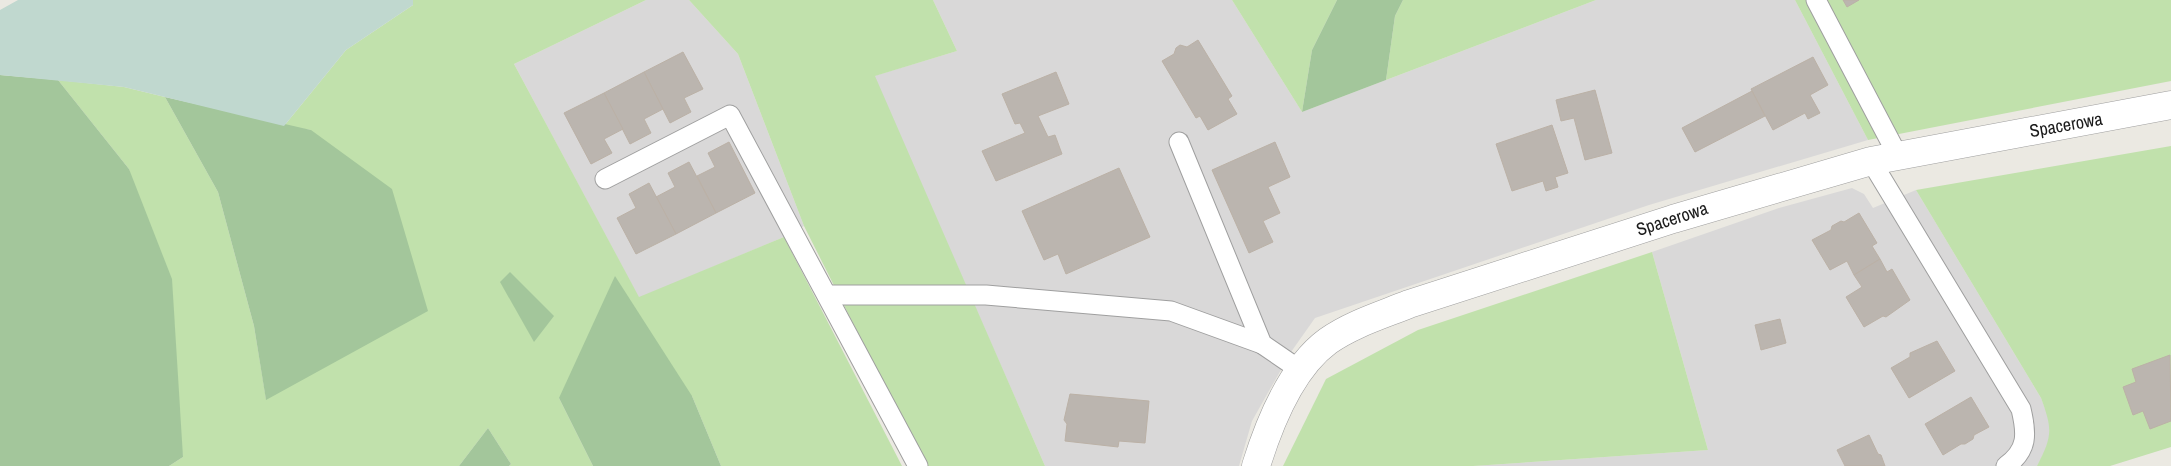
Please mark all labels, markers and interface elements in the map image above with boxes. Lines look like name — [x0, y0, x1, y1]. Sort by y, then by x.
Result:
street label: Spacerowa — [2027, 106, 2104, 143]
street label: Spacerowa — [1633, 195, 1711, 242]

